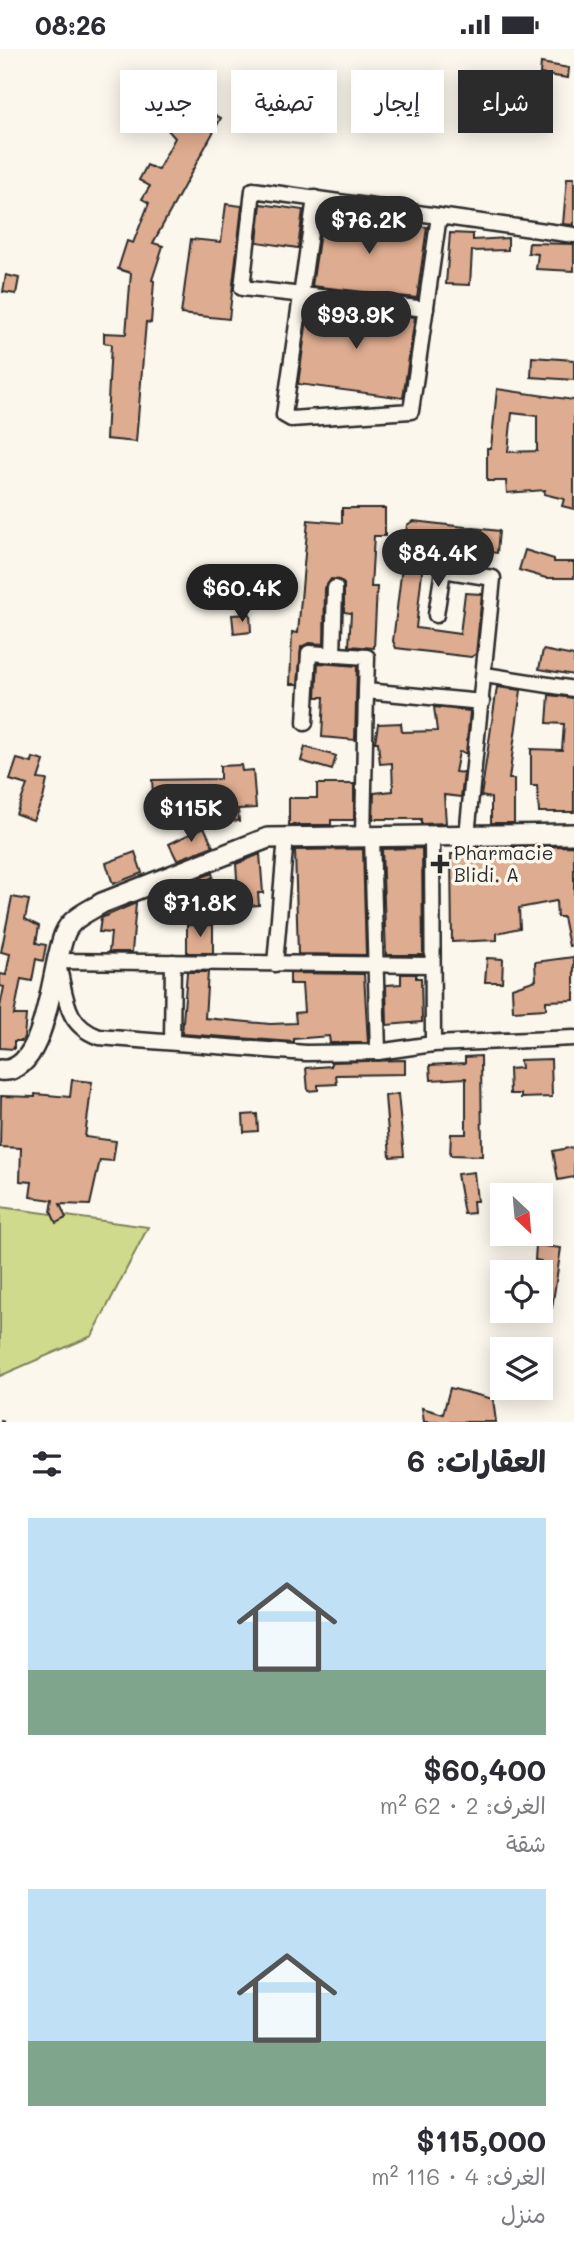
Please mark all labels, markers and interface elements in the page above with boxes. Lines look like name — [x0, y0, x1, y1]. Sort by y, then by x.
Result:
text: 08:26 — [35, 8, 106, 42]
chip: جديد — [120, 70, 217, 133]
chip: تصفية — [231, 70, 337, 133]
chip: إيجار — [351, 70, 444, 133]
chip: شراء — [458, 70, 553, 133]
pin: $76.2K — [312, 197, 426, 256]
text: $76.2K — [331, 204, 407, 234]
pin: $93.9K — [299, 292, 413, 351]
text: $93.9K — [317, 299, 395, 329]
pin: $84.4K — [381, 529, 495, 589]
text: $84.4K — [398, 537, 478, 567]
pin: $60.4K — [185, 565, 299, 624]
text: $60.4K — [202, 572, 282, 602]
pin: $115K — [142, 785, 240, 844]
text: $115K — [159, 792, 223, 822]
place label: Pharmacie Blidi. A — [454, 840, 553, 887]
marker: Pharmacie Blidi. A — [432, 856, 448, 872]
pin: $71.8K — [143, 879, 257, 939]
text: $71.8K — [163, 887, 237, 917]
north arrow — [490, 1183, 553, 1246]
map controls — [490, 1183, 553, 1400]
button: locate — [490, 1260, 553, 1323]
button: layers — [490, 1337, 553, 1400]
text: العقارات: 6 — [407, 1440, 546, 1480]
icon: filters — [28, 1445, 66, 1483]
icon: home — [224, 1564, 350, 1690]
text: $60,400 — [423, 1749, 546, 1789]
text: الغرف: 2 · 62 m² — [380, 1790, 546, 1820]
text: شقة — [506, 1828, 546, 1858]
icon: home — [224, 1935, 350, 2061]
text: $115,000 — [416, 2120, 546, 2160]
text: الغرف: 4 · 116 m² — [371, 2161, 546, 2191]
text: منزل — [501, 2199, 546, 2229]

